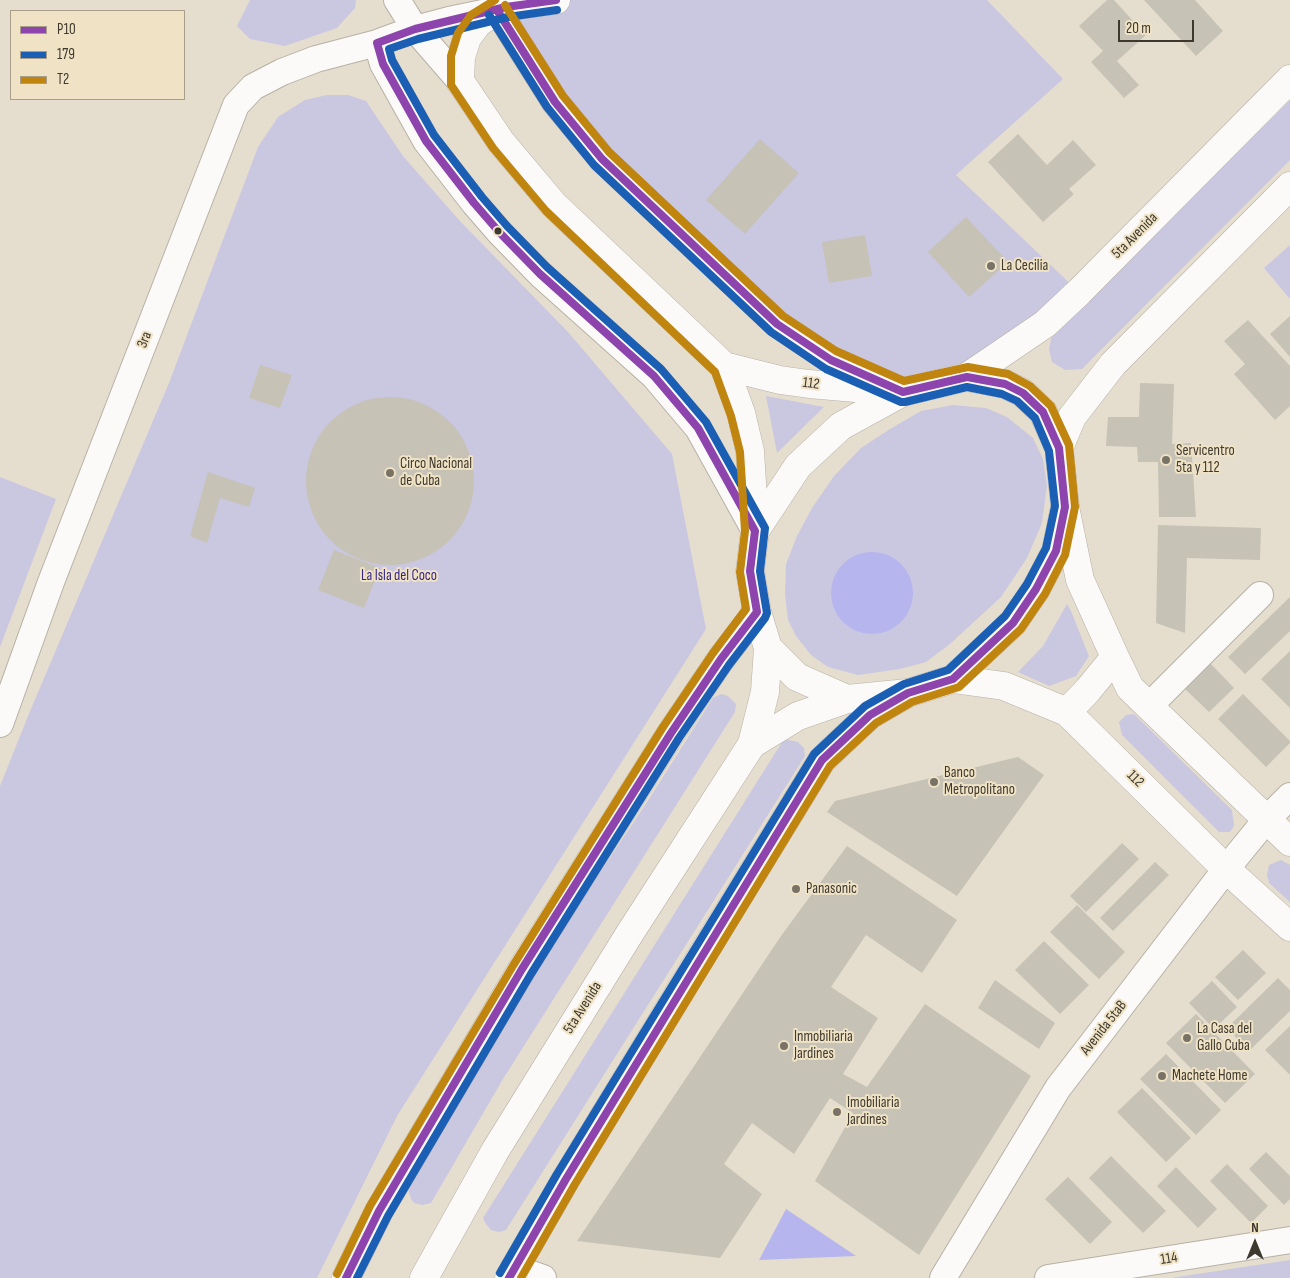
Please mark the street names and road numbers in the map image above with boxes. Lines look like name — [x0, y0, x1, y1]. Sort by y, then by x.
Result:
street label: 5ta Avenida — [1108, 209, 1162, 263]
street label: 3ra — [134, 329, 156, 351]
street label: 112 — [802, 374, 820, 394]
street label: 112 — [1123, 767, 1147, 791]
street label: 5ta Avenida — [560, 979, 606, 1037]
street label: Avenida 5taB — [1077, 997, 1131, 1059]
street label: 114 — [1159, 1249, 1179, 1269]

